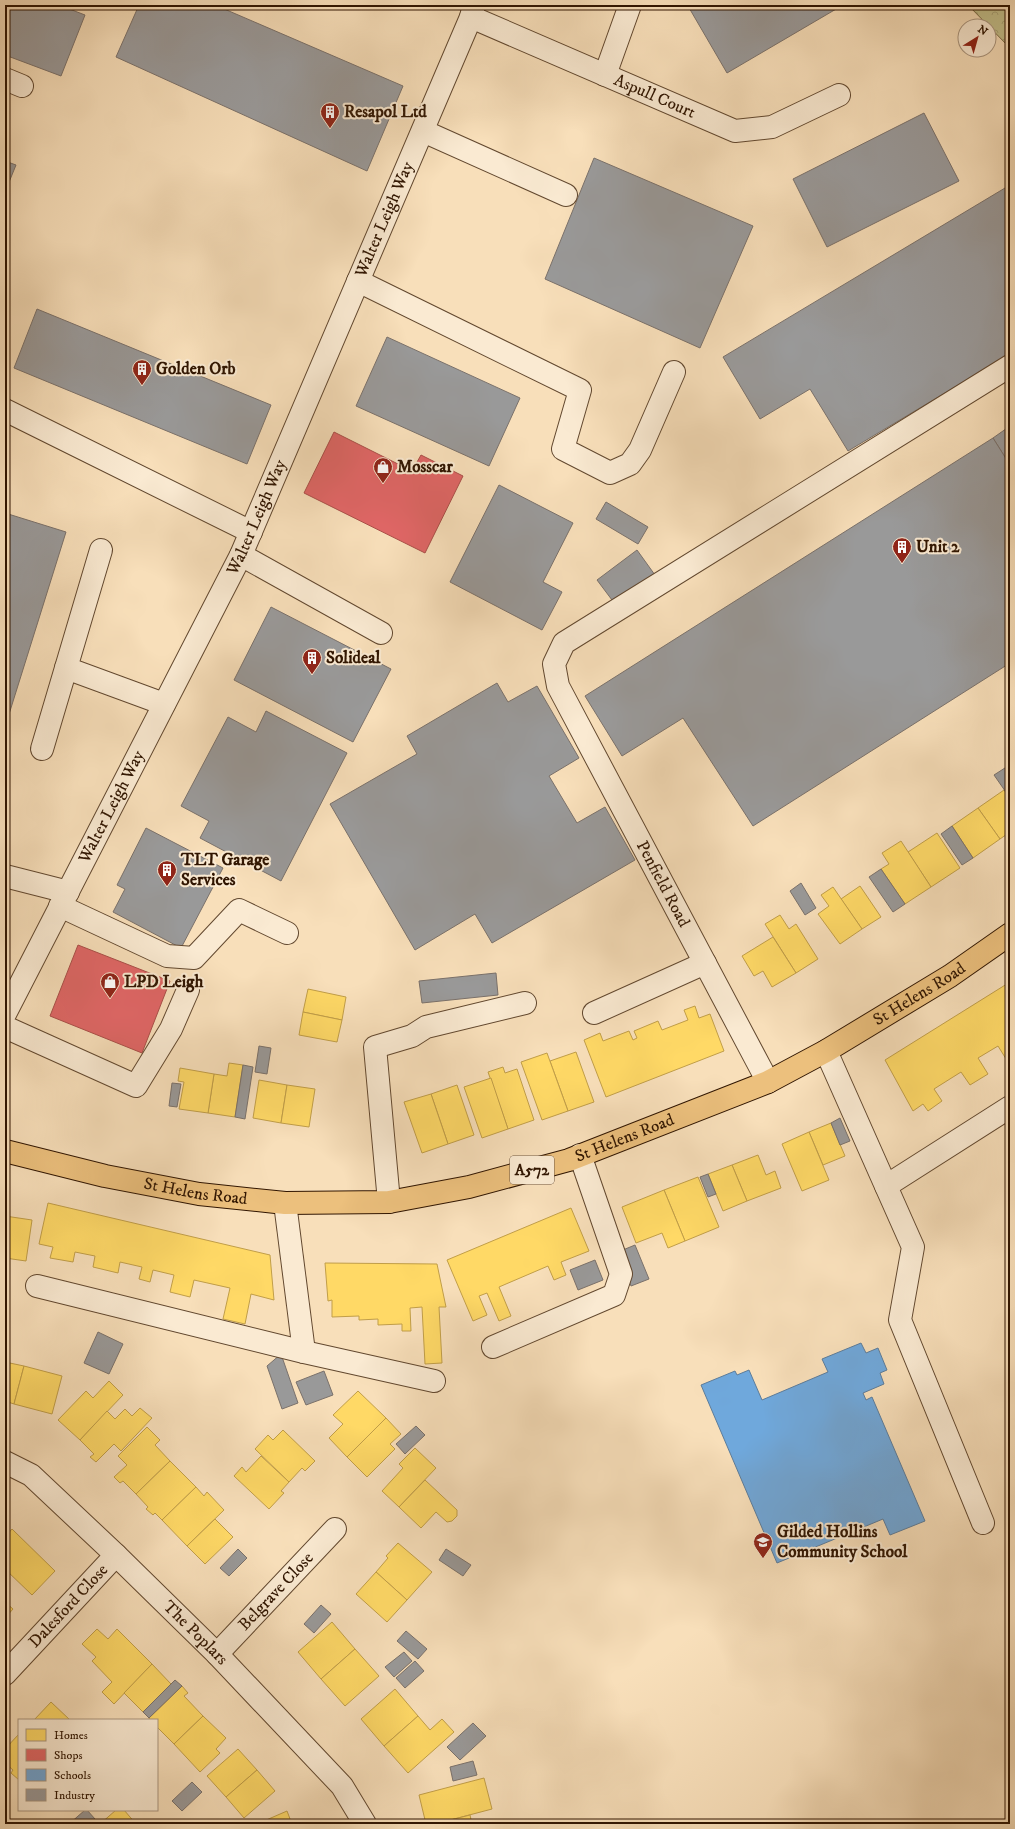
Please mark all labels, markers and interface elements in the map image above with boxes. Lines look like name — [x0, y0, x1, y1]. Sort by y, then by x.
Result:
north arrow — [957, 18, 997, 58]
text: N — [975, 23, 990, 39]
street label: Aspull Court — [610, 69, 699, 124]
building icon: Resapol Ltd — [319, 101, 341, 129]
place label: Resapol Ltd — [344, 101, 427, 123]
street label: Walter Leigh Way — [350, 157, 419, 282]
building icon: Golden Orb — [131, 358, 153, 386]
place label: Golden Orb — [156, 358, 236, 380]
street label: Walter Leigh Way — [221, 455, 292, 580]
shop icon: Mosscar — [372, 456, 394, 484]
place label: Mosscar — [397, 456, 453, 478]
building icon: Unit 2 — [891, 536, 913, 564]
place label: Unit 2 — [916, 536, 960, 558]
building icon: Solideal — [301, 647, 323, 675]
place label: Solideal — [326, 647, 381, 669]
street label: Walter Leigh Way — [73, 746, 150, 868]
street label: Penfield Road — [631, 837, 695, 931]
place label: TLT Garage Services — [180, 849, 269, 891]
building icon: TLT Garage Services — [156, 859, 178, 887]
street label: St Helens Road — [869, 957, 970, 1031]
shop icon: LPD Leigh — [99, 971, 121, 999]
place label: LPD Leigh — [124, 971, 203, 993]
street label: St Helens Road — [572, 1109, 678, 1168]
road number: A572 — [510, 1156, 554, 1184]
street label: St Helens Road — [142, 1173, 249, 1210]
place label: Gilded Hollins Community School — [777, 1521, 908, 1563]
school or university icon: Gilded Hollins Community School — [752, 1531, 774, 1559]
street label: Belgrave Close — [234, 1547, 318, 1635]
street label: Dalesford Close — [24, 1559, 113, 1653]
street label: The Poplars — [158, 1596, 233, 1670]
legend — [18, 1719, 158, 1811]
text: Homes — [54, 1728, 88, 1743]
text: Shops — [54, 1748, 82, 1763]
text: Schools — [54, 1768, 91, 1783]
text: Industry — [54, 1788, 95, 1803]

